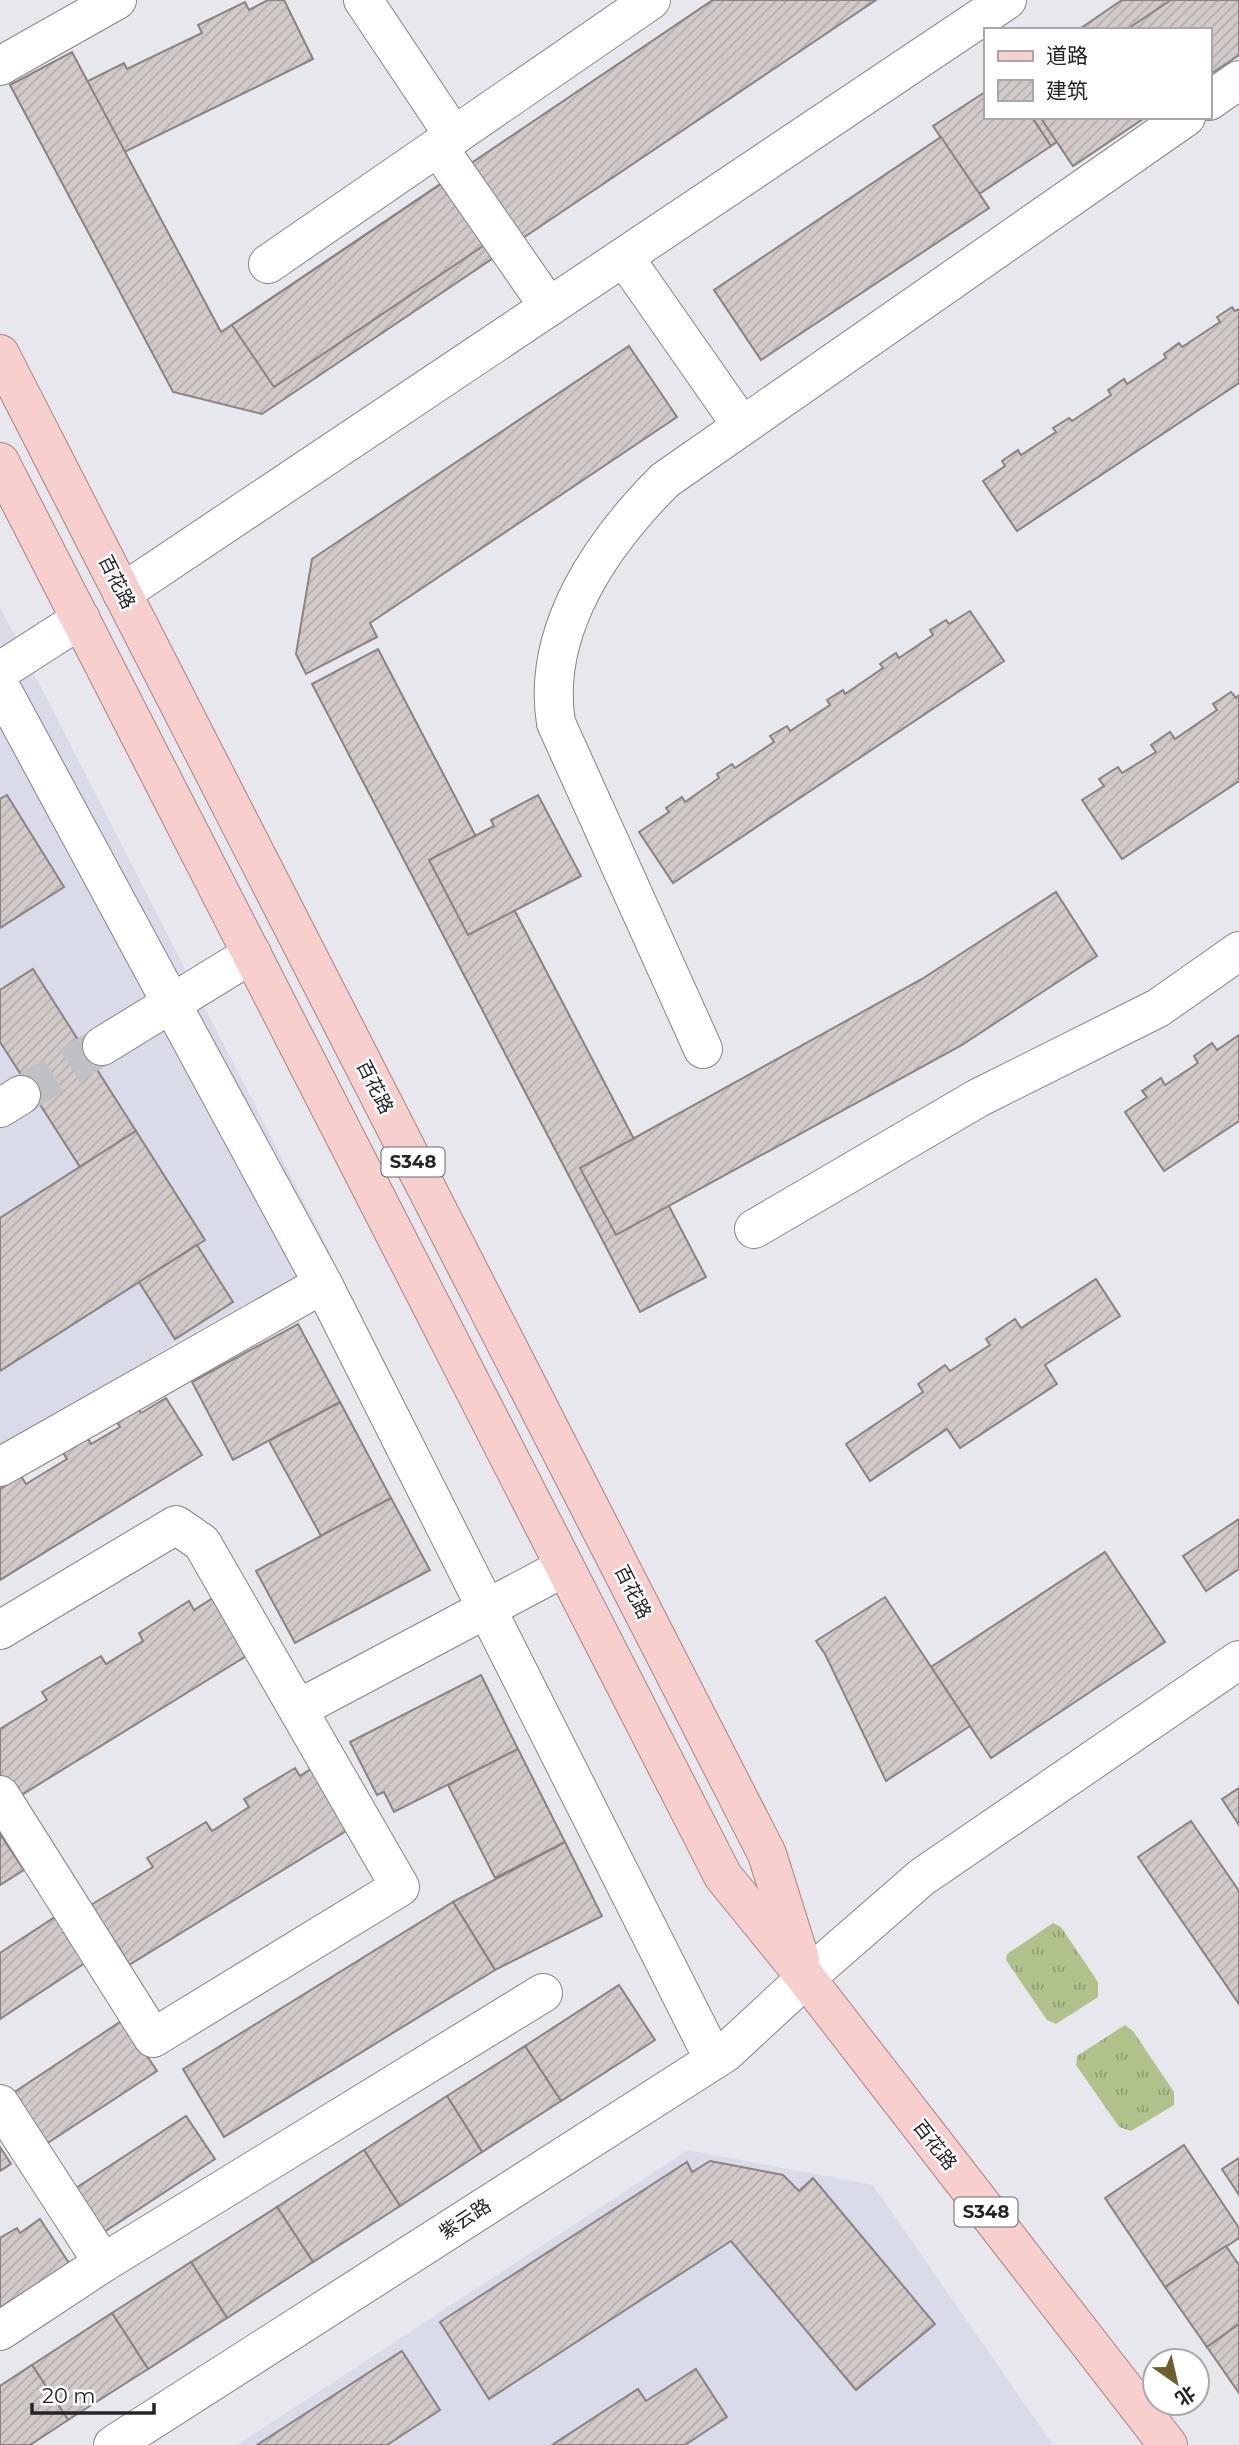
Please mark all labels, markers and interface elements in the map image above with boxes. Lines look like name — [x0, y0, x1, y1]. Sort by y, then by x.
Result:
legend — [984, 28, 1211, 119]
text: 道路 — [1046, 43, 1088, 68]
text: 建筑 — [1046, 78, 1088, 103]
street label: 百花路 — [94, 551, 140, 613]
street label: 百花路 — [352, 1056, 398, 1118]
road number: S348 — [382, 1148, 444, 1176]
street label: 百花路 — [610, 1561, 656, 1623]
street label: 百花路 — [908, 2115, 962, 2175]
street label: 紫云路 — [435, 2194, 495, 2244]
road number: S348 — [954, 2198, 1018, 2226]
north arrow — [1141, 2347, 1211, 2417]
scale bar — [32, 2372, 154, 2416]
text: 北 — [1171, 2381, 1200, 2411]
text: 20 m — [42, 2383, 96, 2408]

